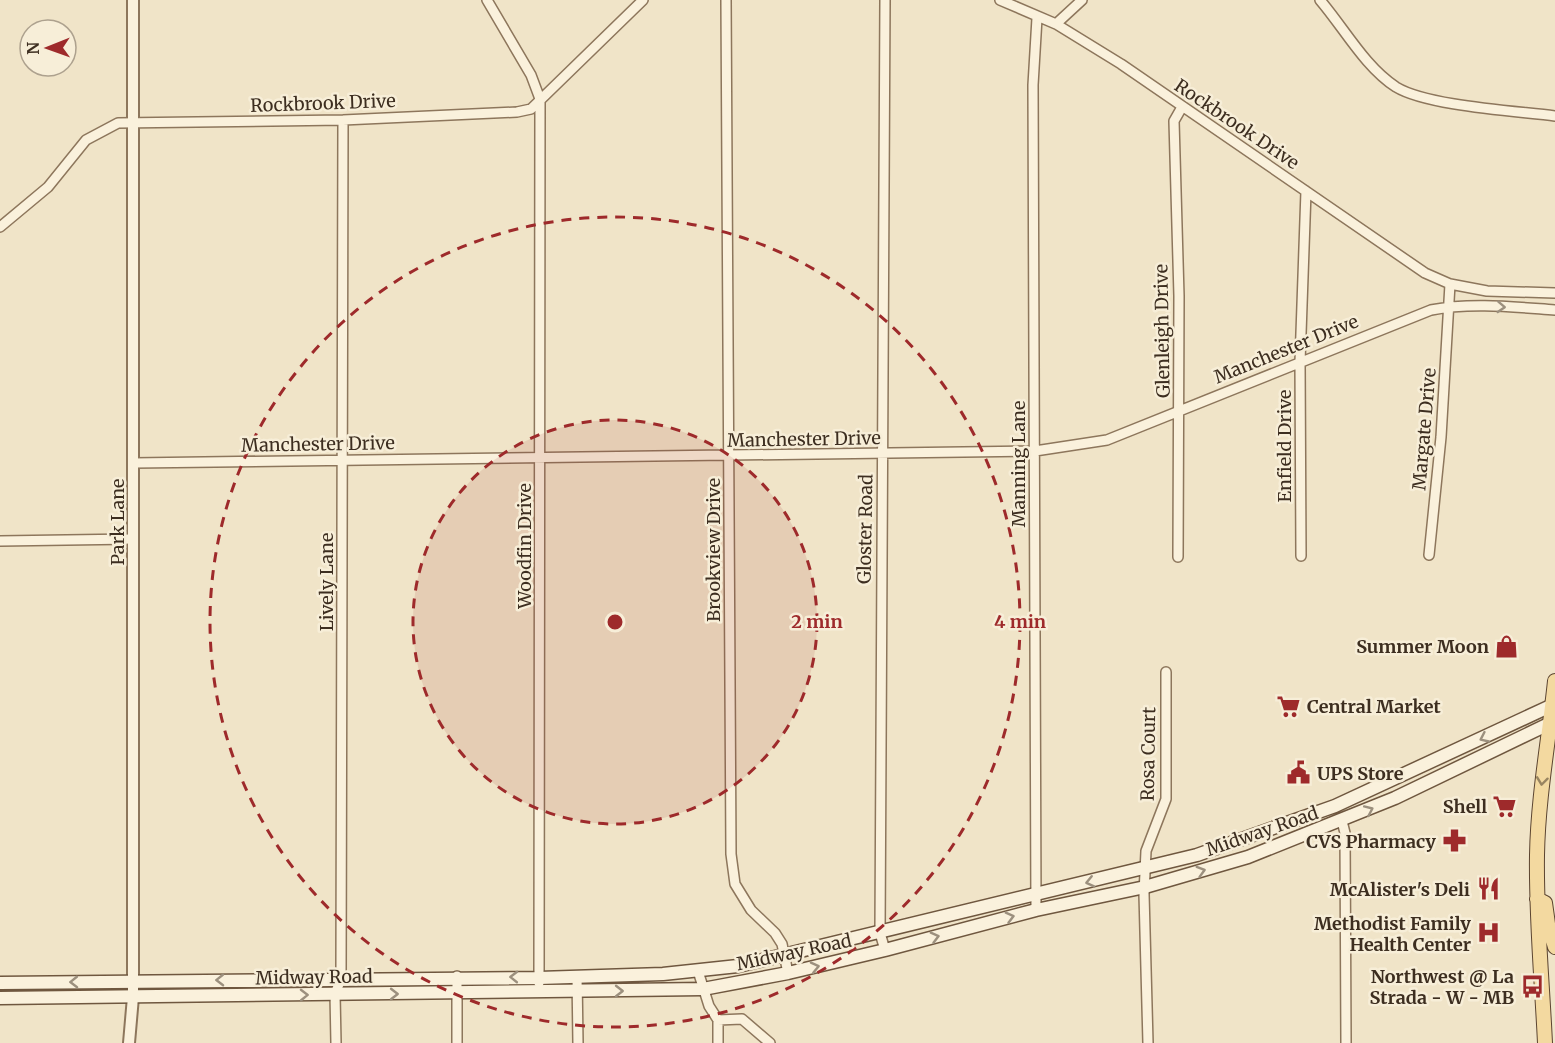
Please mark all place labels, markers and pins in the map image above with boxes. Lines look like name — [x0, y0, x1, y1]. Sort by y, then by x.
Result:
centre of rings — [605, 612, 625, 632]
shop icon: Summer Moon — [1494, 633, 1520, 659]
place label: Summer Moon — [1356, 635, 1489, 658]
supermarket icon: Central Market — [1276, 693, 1302, 719]
place label: Central Market — [1307, 695, 1441, 718]
public building icon: UPS Store — [1286, 760, 1312, 786]
place label: UPS Store — [1317, 762, 1404, 785]
supermarket icon: Shell — [1492, 793, 1518, 819]
place label: Shell — [1443, 795, 1487, 818]
pharmacy icon: CVS Pharmacy — [1441, 828, 1467, 854]
place label: CVS Pharmacy — [1306, 830, 1436, 853]
restaurant icon: McAlister's Deli — [1475, 876, 1501, 902]
place label: McAlister's Deli — [1330, 878, 1470, 901]
place label: Methodist Family Health Center — [1314, 912, 1471, 956]
hospital icon: Methodist Family Health Center — [1476, 920, 1502, 946]
place label: Northwest @ La Strada - W - MB — [1370, 965, 1514, 1009]
bus stop icon: Northwest @ La Strada - W - MB — [1519, 973, 1545, 999]

